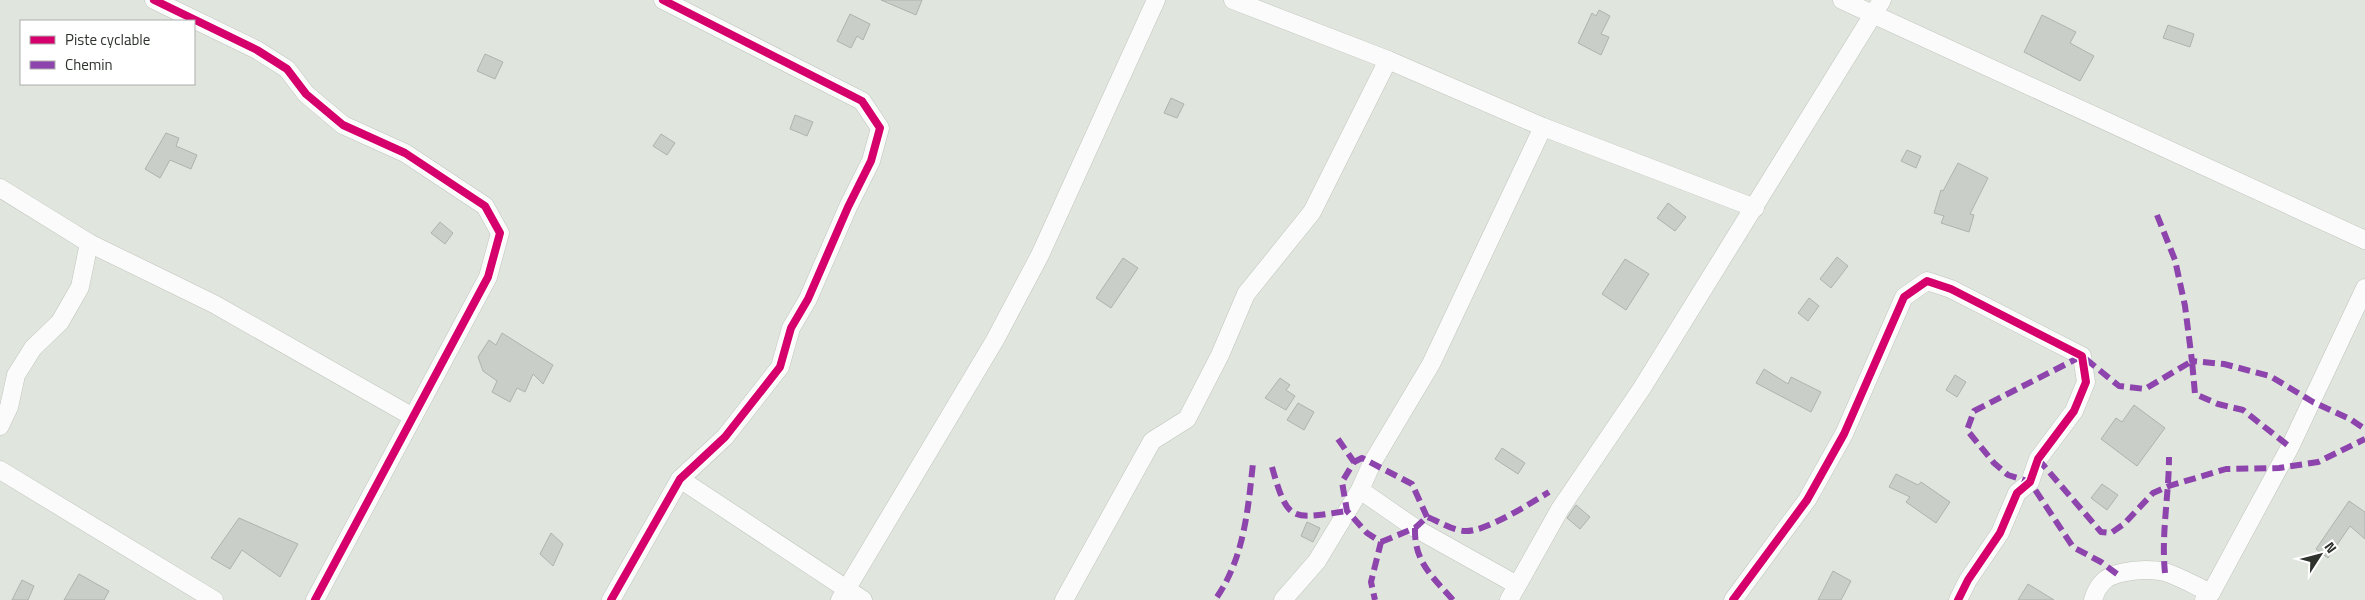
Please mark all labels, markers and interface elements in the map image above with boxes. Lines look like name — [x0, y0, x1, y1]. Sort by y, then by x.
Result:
legend — [20, 20, 195, 85]
text: Piste cyclable — [65, 28, 150, 51]
text: Chemin — [65, 53, 113, 76]
north arrow — [2295, 530, 2345, 580]
text: N — [2320, 537, 2342, 557]

